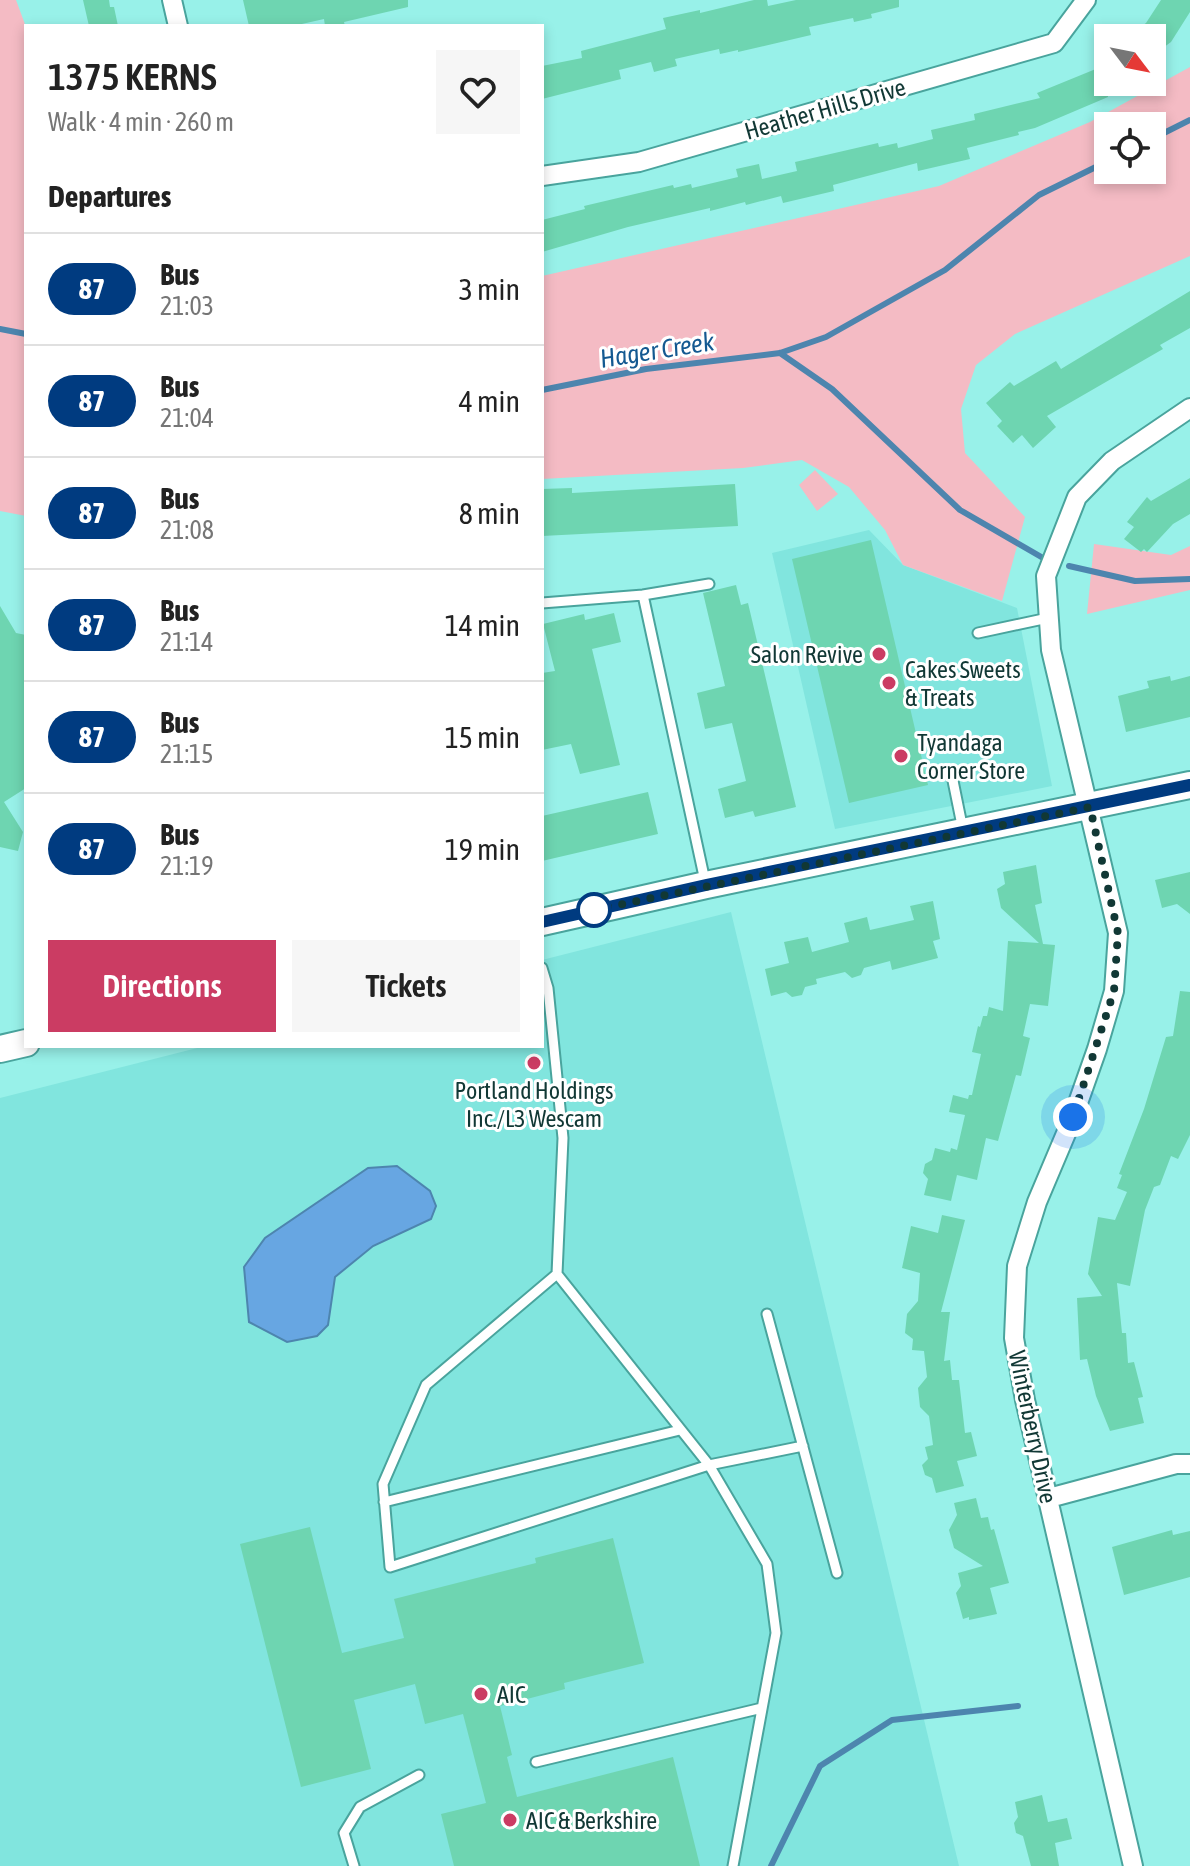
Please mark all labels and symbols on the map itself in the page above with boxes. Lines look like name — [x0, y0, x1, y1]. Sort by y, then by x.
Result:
north arrow — [1094, 24, 1166, 96]
street label: Heather Hills Drive — [741, 73, 909, 145]
water label: Hager Creek — [598, 326, 717, 374]
place label: Salon Revive — [751, 641, 863, 668]
marker: Salon Revive — [870, 645, 888, 663]
place label: Cakes Sweets & Treats — [905, 656, 1021, 711]
marker: Cakes Sweets & Treats — [880, 674, 898, 692]
place label: Tyandaga Corner Store — [917, 729, 1025, 784]
marker: Tyandaga Corner Store — [892, 747, 910, 765]
unlabelled marker — [577, 893, 611, 927]
marker: Portland Holdings Inc./L3 Wescam — [525, 1054, 543, 1072]
place label: Portland Holdings Inc./L3 Wescam — [454, 1077, 614, 1132]
your location — [1053, 1097, 1093, 1137]
street label: Winterberry Drive — [1004, 1348, 1062, 1506]
place label: AIC — [497, 1681, 526, 1708]
marker: AIC — [472, 1685, 490, 1703]
place label: AIC & Berkshire — [526, 1807, 657, 1834]
marker: AIC & Berkshire — [501, 1811, 519, 1829]

